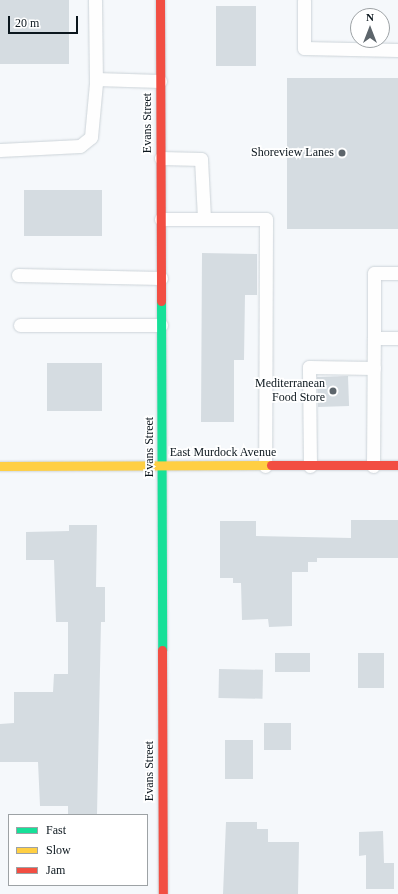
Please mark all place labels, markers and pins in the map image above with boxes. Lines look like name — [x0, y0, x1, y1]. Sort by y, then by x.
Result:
place label: Shoreview Lanes — [251, 146, 334, 160]
marker: Shoreview Lanes — [337, 148, 347, 158]
place label: Mediterranean Food Store — [255, 377, 325, 405]
marker: Mediterranean Food Store — [328, 386, 338, 396]

